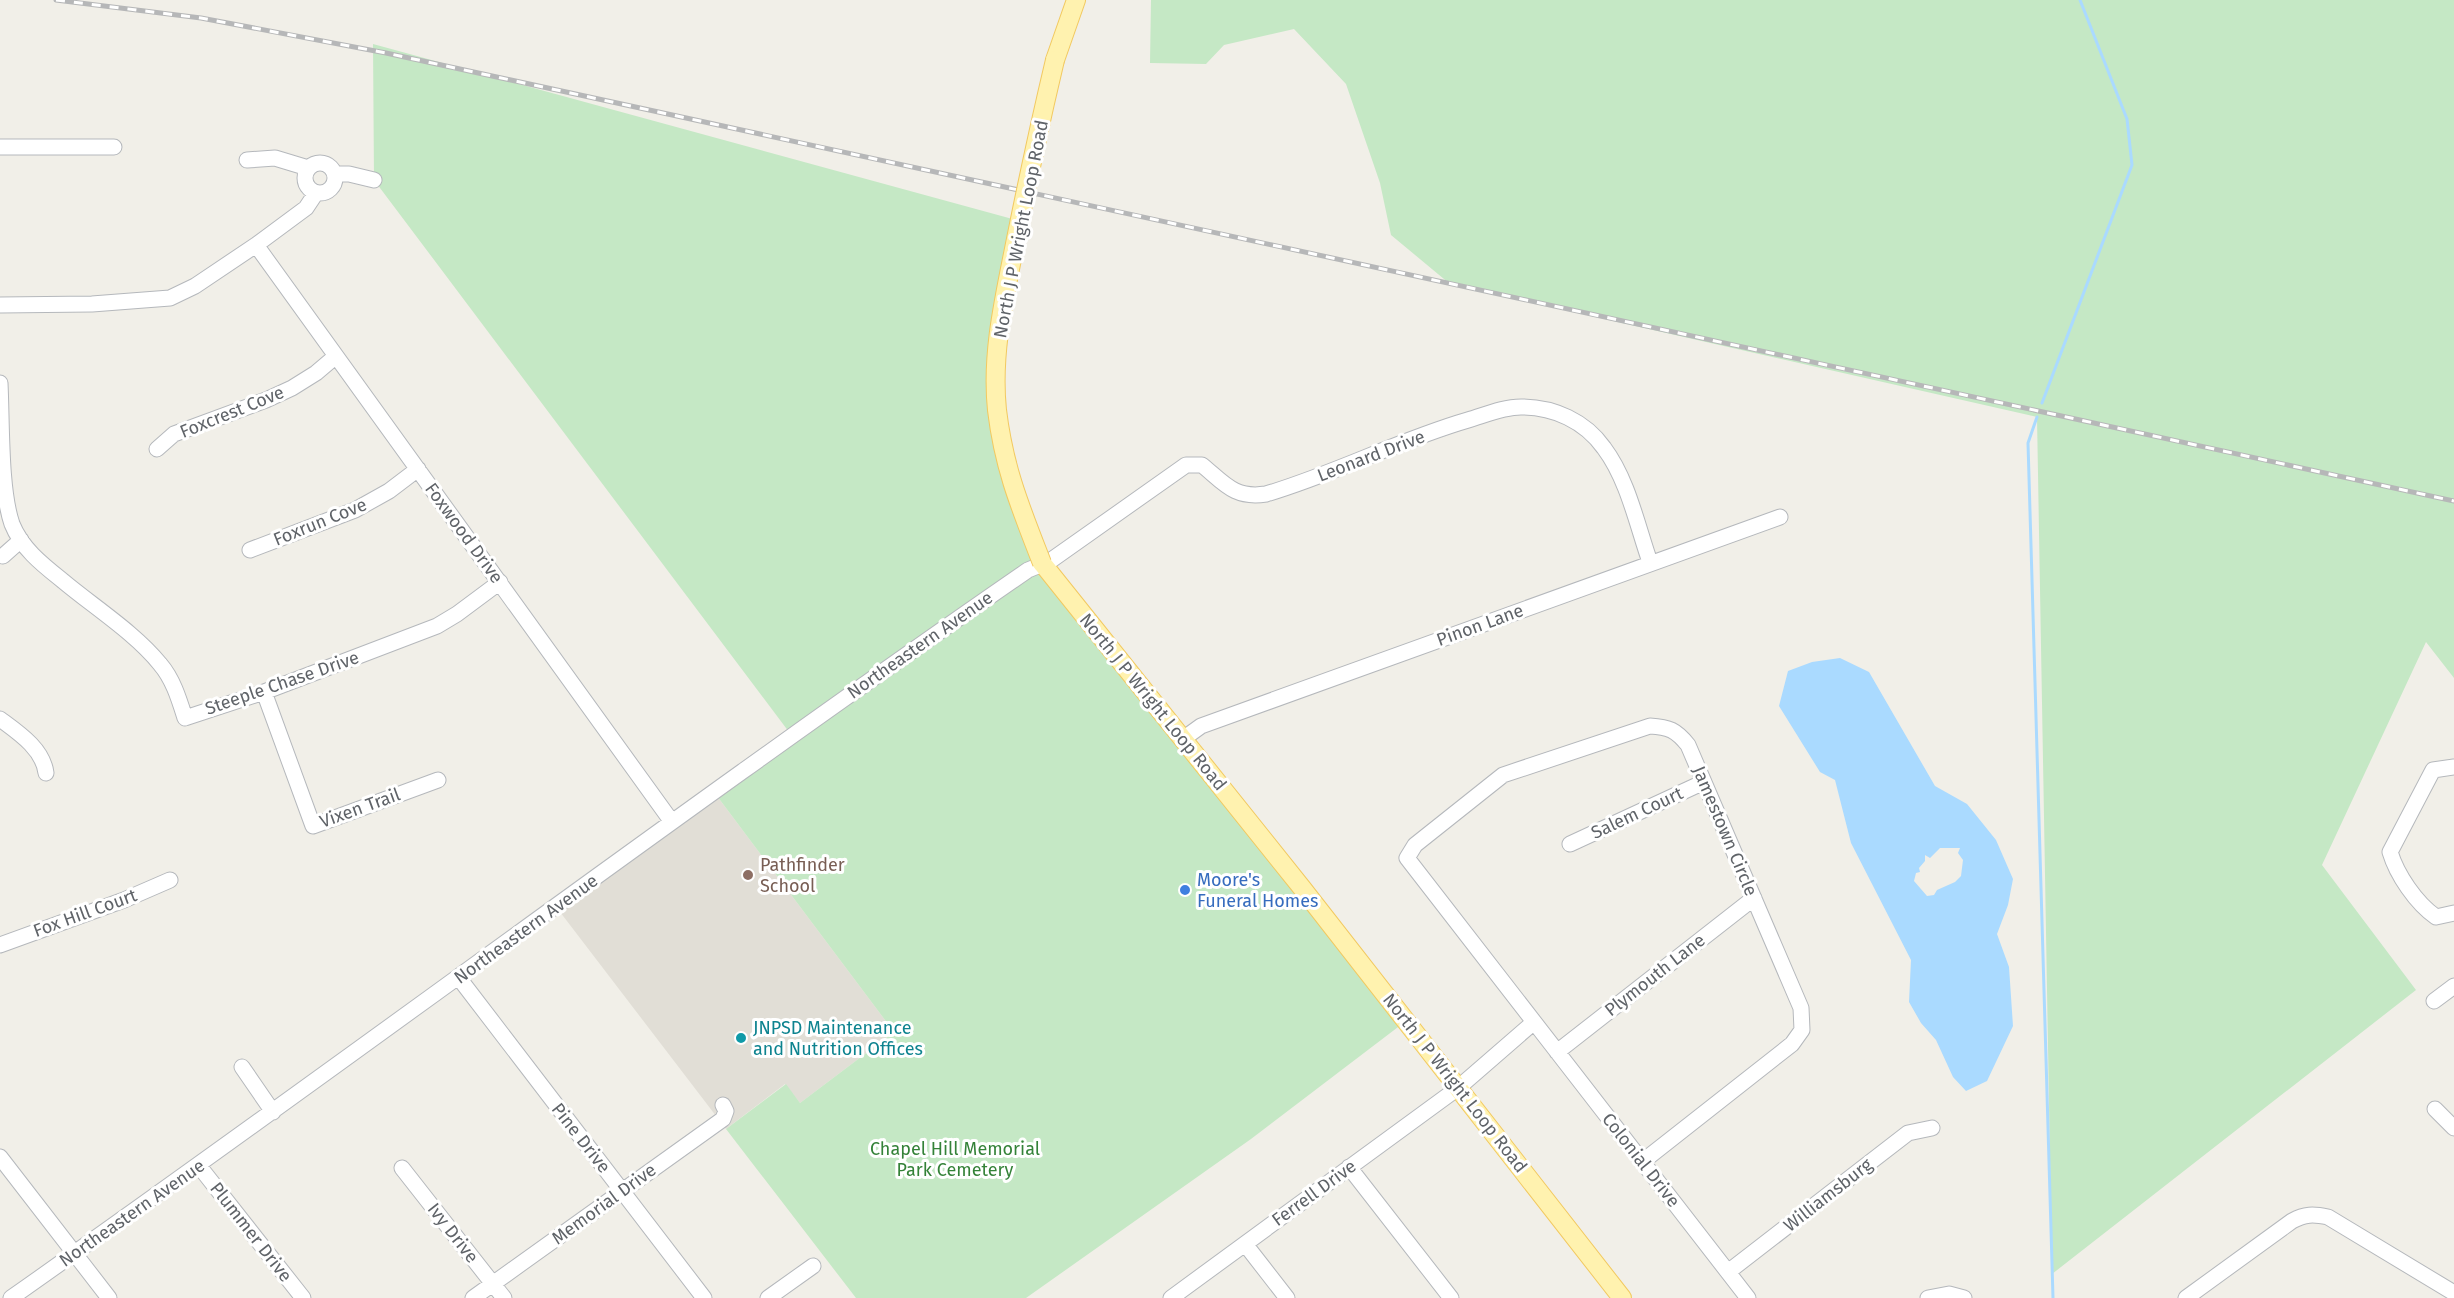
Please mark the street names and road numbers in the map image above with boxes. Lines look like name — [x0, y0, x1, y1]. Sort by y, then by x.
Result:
street label: North J P Wright Loop Road — [989, 118, 1053, 340]
street label: Foxcrest Cove — [177, 381, 287, 443]
street label: Leonard Drive — [1314, 425, 1428, 487]
street label: Foxwood Drive — [420, 478, 508, 588]
street label: Foxrun Cove — [270, 493, 370, 551]
street label: Northeastern Avenue — [843, 587, 997, 703]
street label: Pinon Lane — [1434, 599, 1526, 651]
street label: North J P Wright Loop Road — [1075, 609, 1231, 795]
street label: Steeple Chase Drive — [202, 646, 362, 720]
street label: Jamestown Circle — [1688, 763, 1762, 899]
street label: Salem Court — [1588, 782, 1687, 844]
street label: Vixen Trail — [317, 783, 403, 833]
street label: Northeastern Avenue — [450, 869, 602, 989]
street label: Fox Hill Court — [30, 884, 140, 942]
street label: Plymouth Lane — [1600, 929, 1710, 1021]
street label: North J P Wright Loop Road — [1378, 989, 1532, 1177]
street label: Pine Drive — [547, 1099, 615, 1177]
street label: Colonial Drive — [1597, 1109, 1685, 1211]
street label: Williamsburg — [1779, 1153, 1877, 1236]
street label: Northeastern Avenue — [55, 1155, 209, 1271]
street label: Ferrell Drive — [1268, 1155, 1360, 1231]
street label: Memorial Drive — [548, 1159, 660, 1249]
street label: Plummer Drive — [205, 1178, 297, 1286]
street label: Ivy Drive — [423, 1199, 483, 1267]

